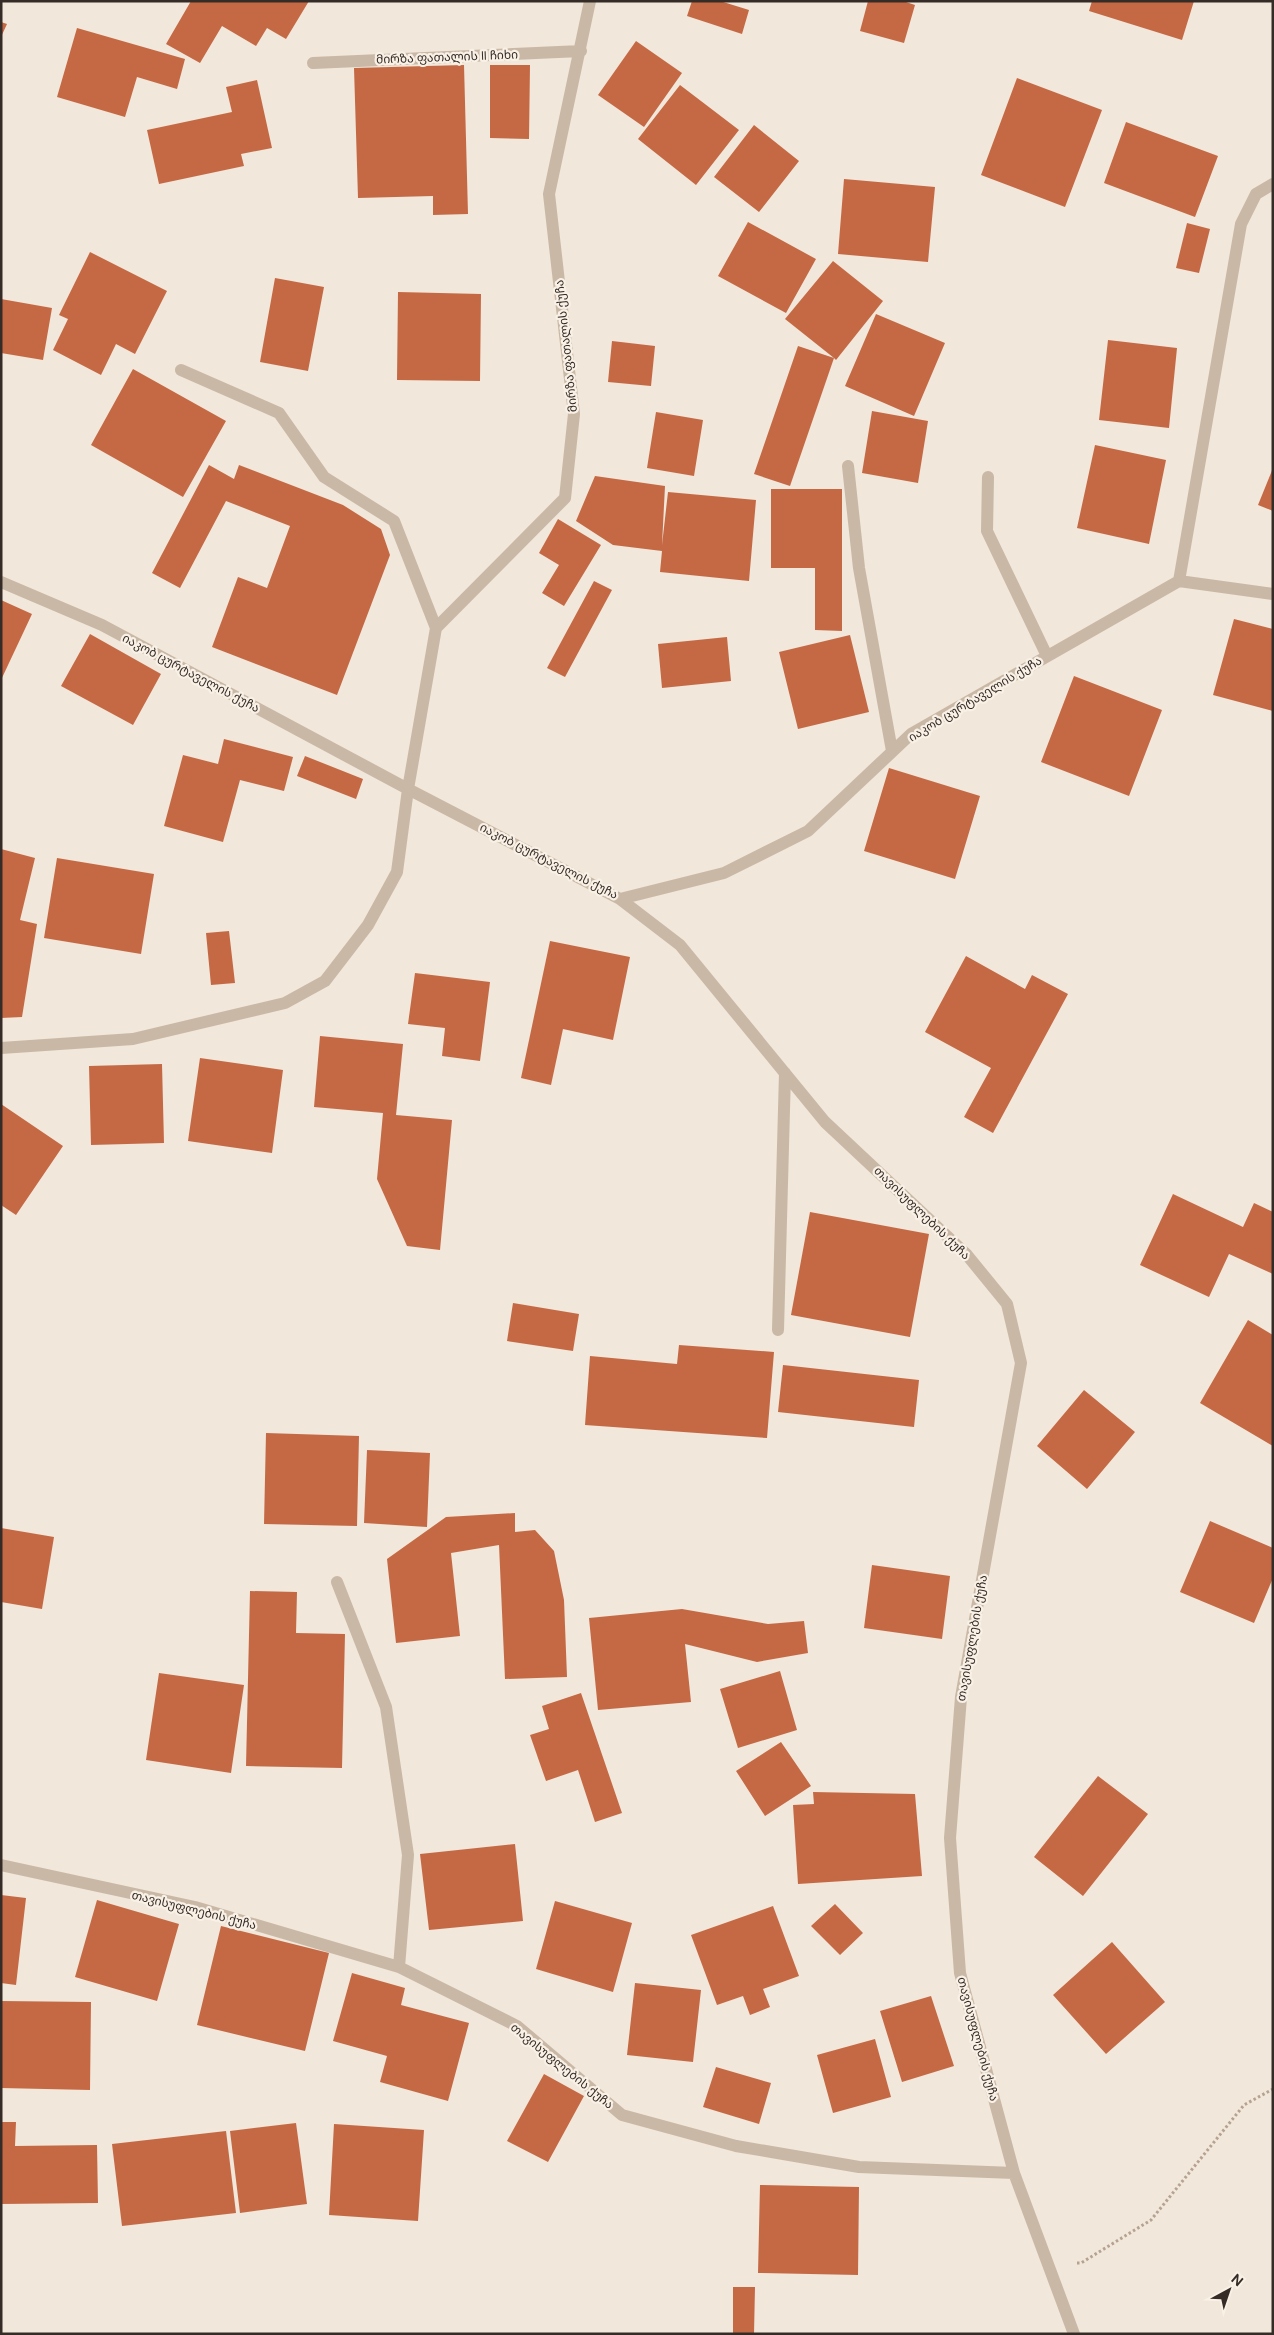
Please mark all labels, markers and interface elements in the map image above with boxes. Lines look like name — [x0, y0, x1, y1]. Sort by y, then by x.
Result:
street label: მირზა ფათალის II ჩიხი — [376, 47, 518, 67]
street label: მირზა ფათალის ქუჩა — [551, 279, 581, 413]
street label: იაკობ ცურტაველის ქუჩა — [120, 630, 262, 716]
street label: იაკობ ცურტაველის ქუჩა — [905, 653, 1045, 745]
street label: იაკობ ცურტაველის ქუჩა — [477, 819, 621, 903]
street label: თავისუფლების ქუჩა — [870, 1163, 974, 1263]
street label: თავისუფლების ქუჩა — [953, 1574, 991, 1702]
street label: თავისუფლების ქუჩა — [130, 1887, 258, 1933]
street label: თავისუფლების ქუჩა — [954, 1975, 1002, 2103]
street label: თავისუფლების ქუჩა — [507, 2020, 617, 2112]
north arrow — [1204, 2265, 1254, 2315]
text: N — [1228, 2270, 1247, 2290]

